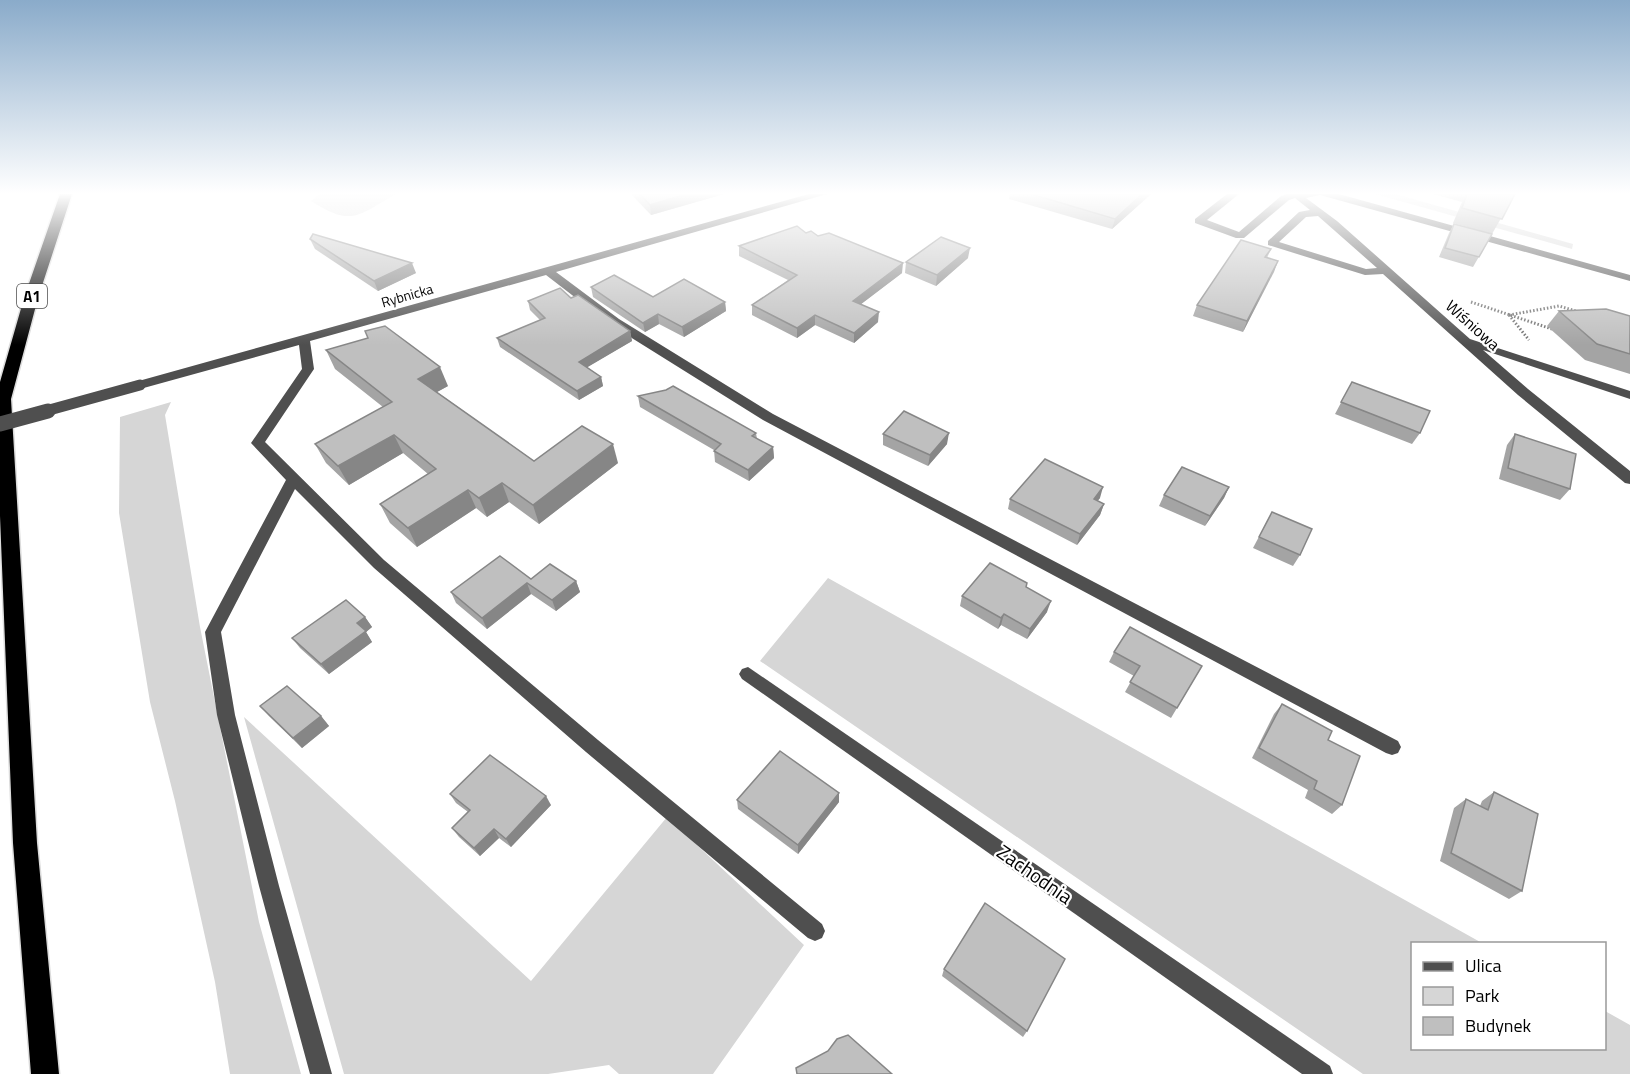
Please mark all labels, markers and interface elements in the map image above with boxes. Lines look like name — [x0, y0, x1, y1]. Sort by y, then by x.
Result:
street label: Rybnicka — [379, 278, 435, 312]
road number: A1 — [17, 284, 47, 308]
street label: Wiśniowa — [1441, 294, 1505, 356]
street label: Zachodnia — [991, 837, 1079, 911]
legend — [1411, 942, 1606, 1050]
text: Ulica — [1465, 952, 1502, 979]
text: Park — [1465, 982, 1500, 1009]
text: Budynek — [1465, 1012, 1532, 1039]

